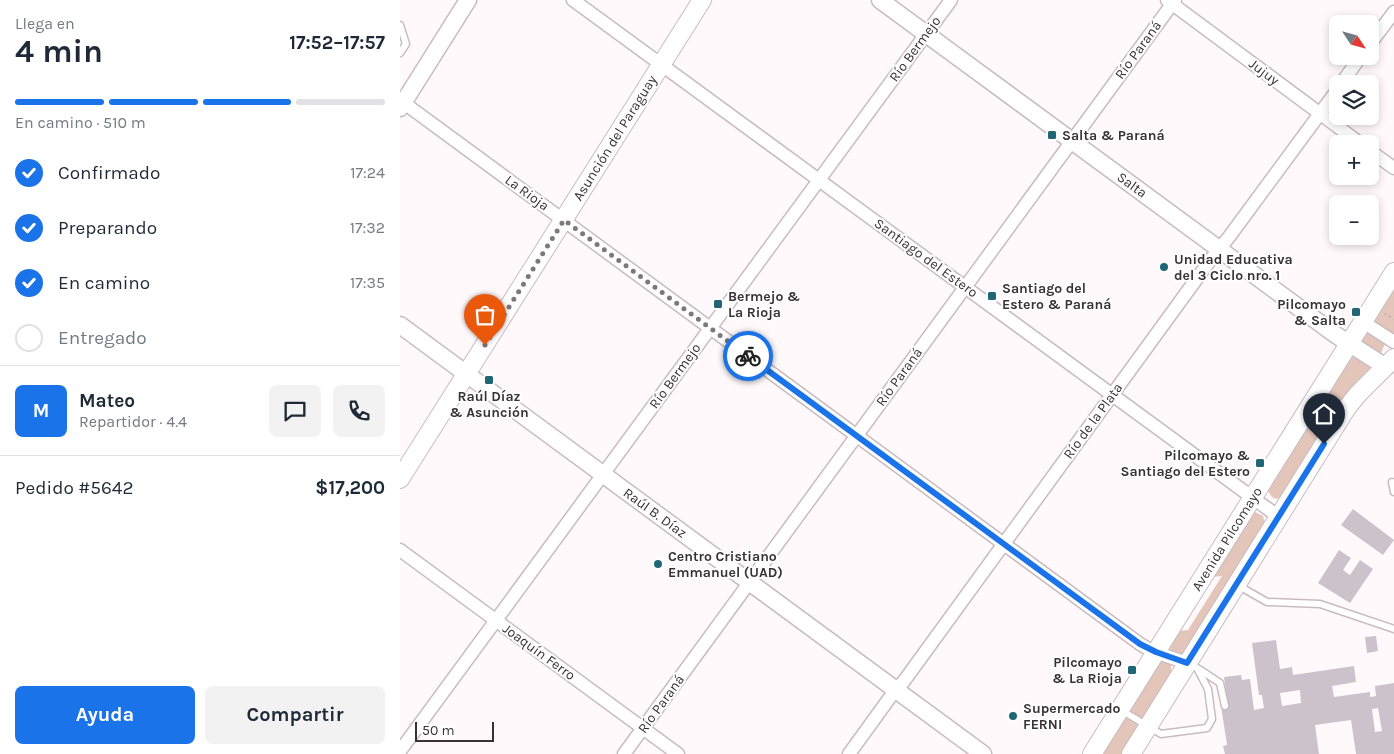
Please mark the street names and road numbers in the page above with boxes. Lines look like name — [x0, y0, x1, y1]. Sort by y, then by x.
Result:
street label: Río Bermejo — [885, 13, 945, 85]
street label: Río Paraná — [1111, 17, 1165, 83]
street label: Jujuy — [1246, 55, 1283, 89]
street label: Asunción del Paraguay — [569, 72, 661, 204]
street label: Salta — [1114, 168, 1150, 202]
street label: La Rioja — [502, 171, 552, 215]
street label: Santiago del Estero — [871, 215, 981, 301]
street label: Río Bermejo — [645, 340, 705, 412]
street label: Río Paraná — [872, 344, 926, 410]
street label: Río de la Plata — [1060, 380, 1126, 462]
street label: Raúl B. Díaz — [620, 484, 690, 542]
street label: Avenida Pilcomayo — [1188, 484, 1266, 594]
street label: Joaquín Ferro — [499, 620, 579, 684]
street label: Río Paraná — [634, 671, 688, 737]

